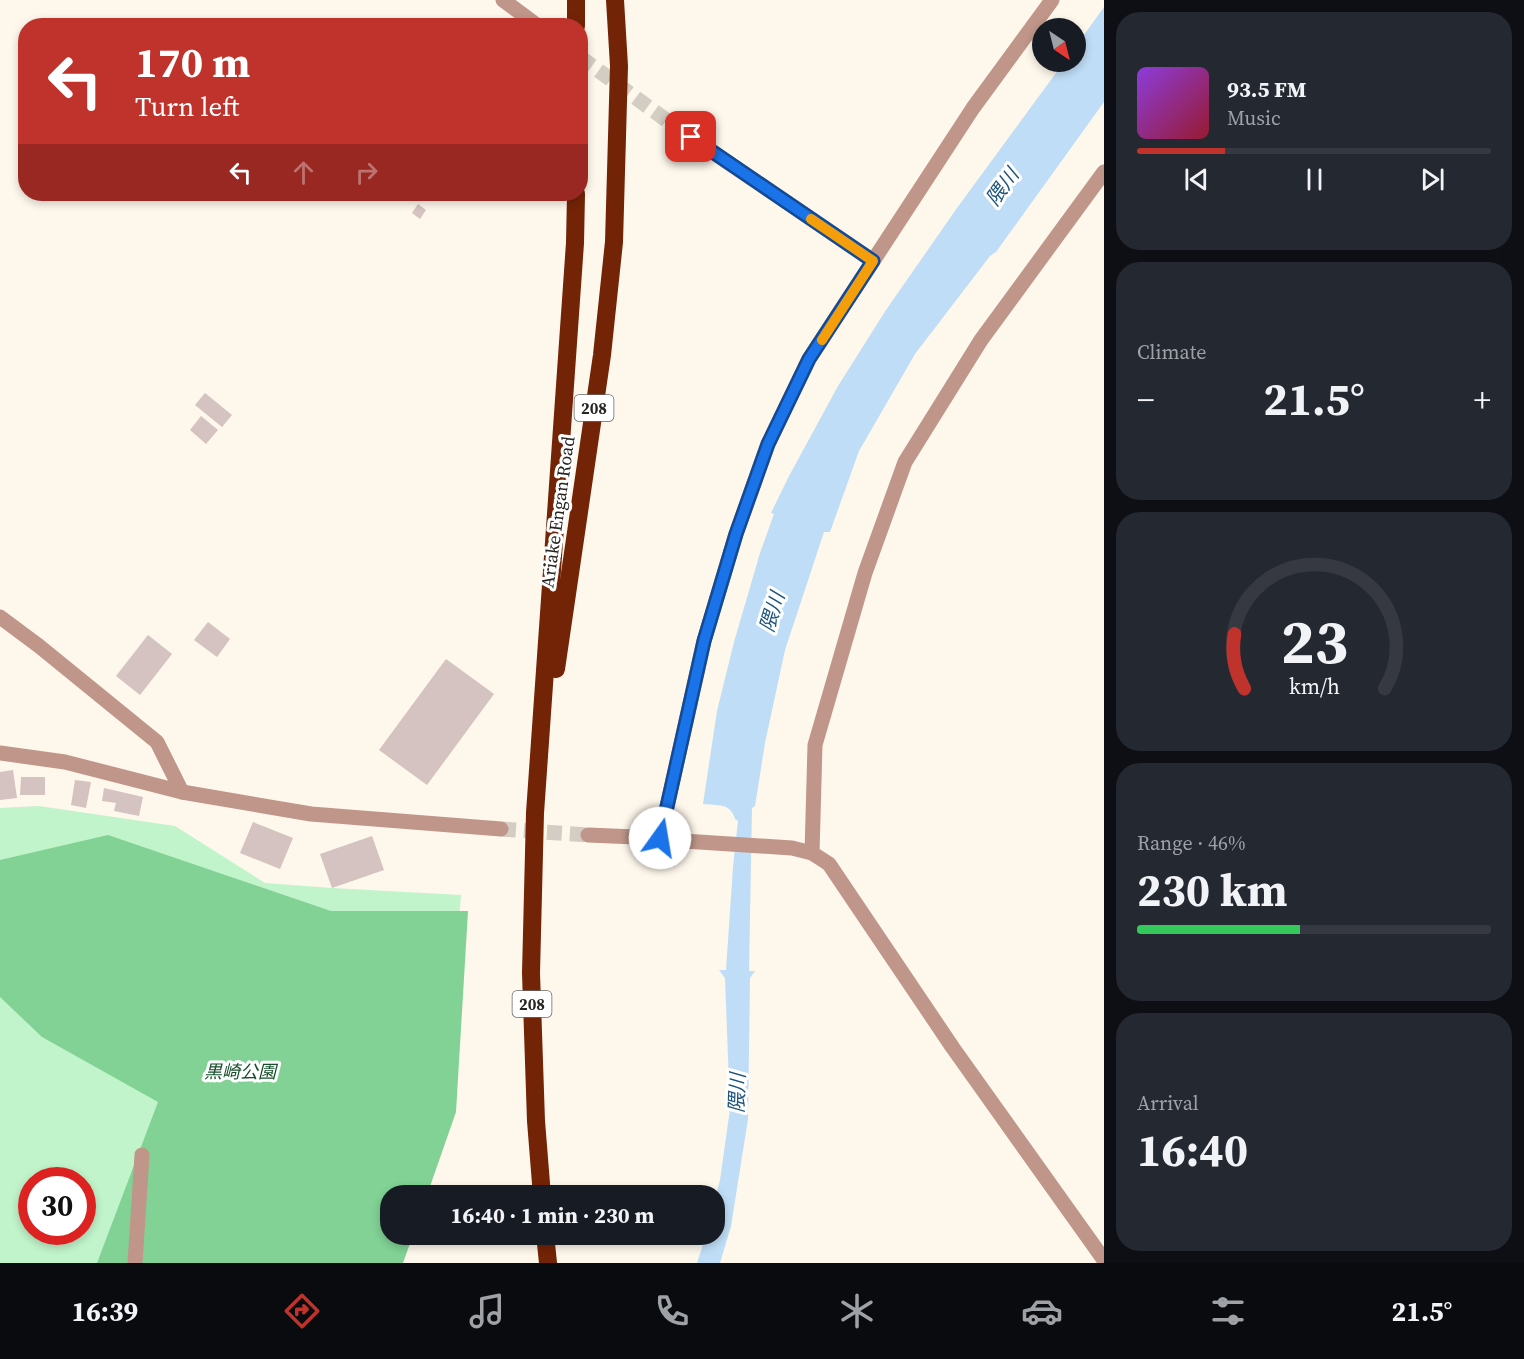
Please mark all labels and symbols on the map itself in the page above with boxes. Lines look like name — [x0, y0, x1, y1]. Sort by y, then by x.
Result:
north arrow — [1032, 18, 1086, 72]
pin — [665, 111, 716, 162]
water label: 隈川 — [979, 161, 1026, 211]
road number: 208 — [574, 395, 614, 421]
street label: Ariake Engan Road — [535, 435, 581, 589]
water label: 隈川 — [753, 587, 792, 635]
position arrow — [628, 806, 692, 870]
road number: 208 — [512, 991, 552, 1017]
park label: 黒崎公園 — [204, 1059, 279, 1084]
water label: 隈川 — [722, 1071, 752, 1113]
speed limit sign: 30 — [18, 1167, 96, 1245]

